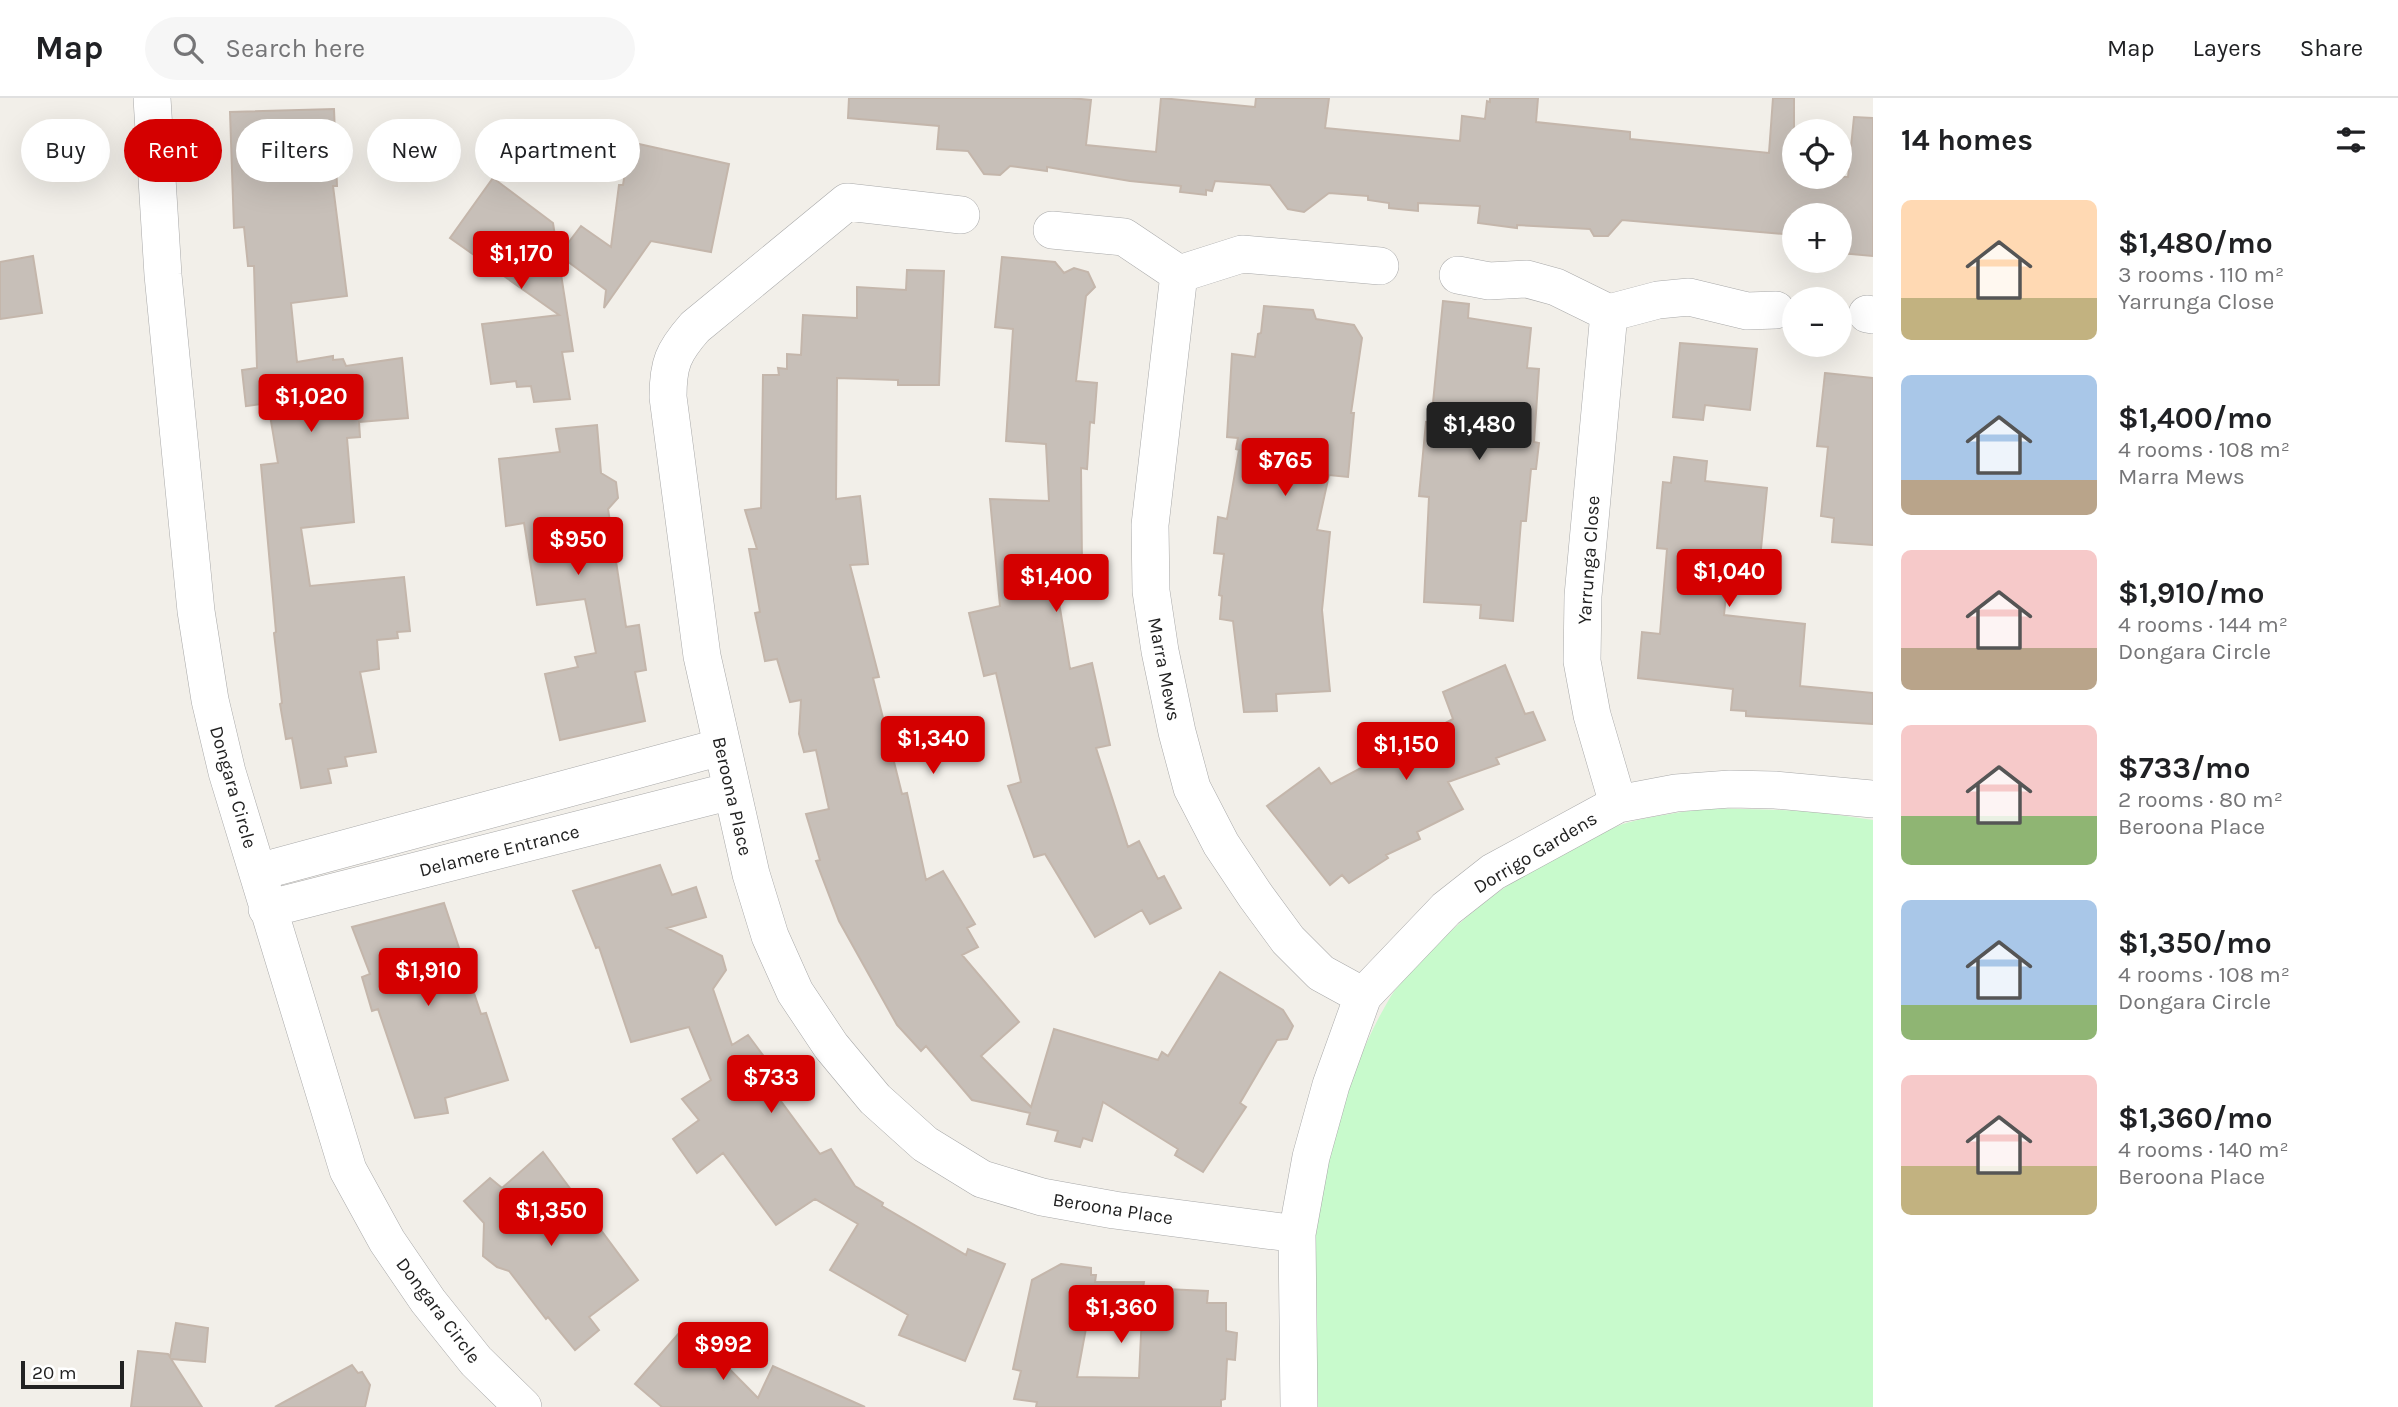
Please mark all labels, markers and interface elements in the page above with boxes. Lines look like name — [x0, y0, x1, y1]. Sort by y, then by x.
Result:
search box — [145, 17, 635, 80]
text: Map — [35, 29, 103, 67]
icon: search — [169, 29, 207, 67]
text: Search here — [225, 33, 365, 64]
text: Map — [2107, 34, 2155, 62]
text: Layers — [2193, 34, 2262, 62]
text: Share — [2300, 34, 2363, 62]
chip: Buy — [21, 119, 110, 182]
chip: Rent — [124, 119, 222, 182]
chip: Filters — [236, 119, 353, 182]
chip: New — [367, 119, 461, 182]
chip: Apartment — [475, 119, 640, 182]
map controls — [1782, 119, 1852, 357]
button: locate — [1782, 119, 1852, 189]
icon: filters — [2332, 121, 2370, 159]
text: 14 homes — [1901, 122, 2033, 158]
button: + — [1782, 203, 1852, 273]
text: $1,480/mo — [2118, 225, 2273, 261]
icon: home — [1957, 228, 2041, 312]
pin: $1,170 — [464, 232, 578, 291]
text: $1,170 — [489, 240, 553, 267]
text: 3 rooms · 110 m² — [2118, 261, 2284, 288]
button: − — [1782, 287, 1852, 357]
text: Yarrunga Close — [2118, 288, 2274, 315]
pin: $1,020 — [254, 374, 368, 434]
text: $1,020 — [275, 383, 347, 410]
text: $1,400/mo — [2118, 400, 2272, 436]
pin: $1,480 — [1422, 402, 1536, 462]
icon: home — [1957, 403, 2041, 487]
text: $1,480 — [1443, 411, 1515, 438]
text: 4 rooms · 108 m² — [2118, 436, 2290, 463]
pin: $765 — [1244, 438, 1326, 498]
text: $765 — [1258, 447, 1312, 474]
text: Marra Mews — [2118, 463, 2245, 490]
street label: Yarrunga Close — [1574, 495, 1604, 625]
pin: $950 — [537, 518, 619, 577]
text: $950 — [549, 526, 607, 553]
pin: $1,040 — [1672, 550, 1786, 609]
pin: $1,400 — [999, 554, 1113, 614]
text: $1,040 — [1693, 558, 1765, 585]
text: $1,400 — [1020, 563, 1092, 590]
text: $1,910/mo — [2118, 575, 2265, 611]
icon: home — [1957, 578, 2041, 662]
text: 4 rooms · 144 m² — [2118, 611, 2288, 638]
street label: Marra Mews — [1143, 616, 1185, 723]
text: Dongara Circle — [2118, 638, 2271, 665]
pin: $1,340 — [876, 716, 990, 776]
pin: $1,150 — [1349, 722, 1463, 782]
street label: Dongara Circle — [205, 723, 261, 851]
text: $1,340 — [897, 725, 969, 752]
text: $1,150 — [1373, 731, 1439, 758]
street label: Beroona Place — [708, 735, 756, 858]
text: $733/mo — [2118, 750, 2251, 786]
icon: home — [1957, 753, 2041, 837]
text: 2 rooms · 80 m² — [2118, 786, 2283, 813]
street label: Dorrigo Gardens — [1470, 807, 1601, 898]
text: Beroona Place — [2118, 813, 2265, 840]
street label: Delamere Entrance — [417, 820, 582, 882]
text: $1,350/mo — [2118, 925, 2272, 961]
icon: home — [1957, 928, 2041, 1012]
pin: $1,910 — [371, 948, 485, 1008]
text: $1,910 — [395, 957, 461, 984]
text: 4 rooms · 108 m² — [2118, 961, 2290, 988]
text: Dongara Circle — [2118, 988, 2271, 1015]
pin: $733 — [730, 1056, 812, 1115]
text: $733 — [743, 1064, 799, 1091]
text: $1,360/mo — [2118, 1100, 2272, 1136]
icon: home — [1957, 1103, 2041, 1187]
text: 4 rooms · 140 m² — [2118, 1136, 2289, 1163]
text: Beroona Place — [2118, 1163, 2265, 1190]
pin: $1,350 — [494, 1188, 608, 1248]
street label: Beroona Place — [1051, 1189, 1175, 1229]
text: $1,350 — [515, 1197, 587, 1224]
street label: Dongara Circle — [391, 1253, 485, 1368]
pin: $1,360 — [1064, 1286, 1178, 1345]
text: $1,360 — [1085, 1294, 1157, 1321]
pin: $992 — [682, 1322, 764, 1382]
text: $992 — [694, 1331, 752, 1358]
scale bar — [21, 1358, 124, 1390]
text: 20 m — [32, 1362, 77, 1384]

